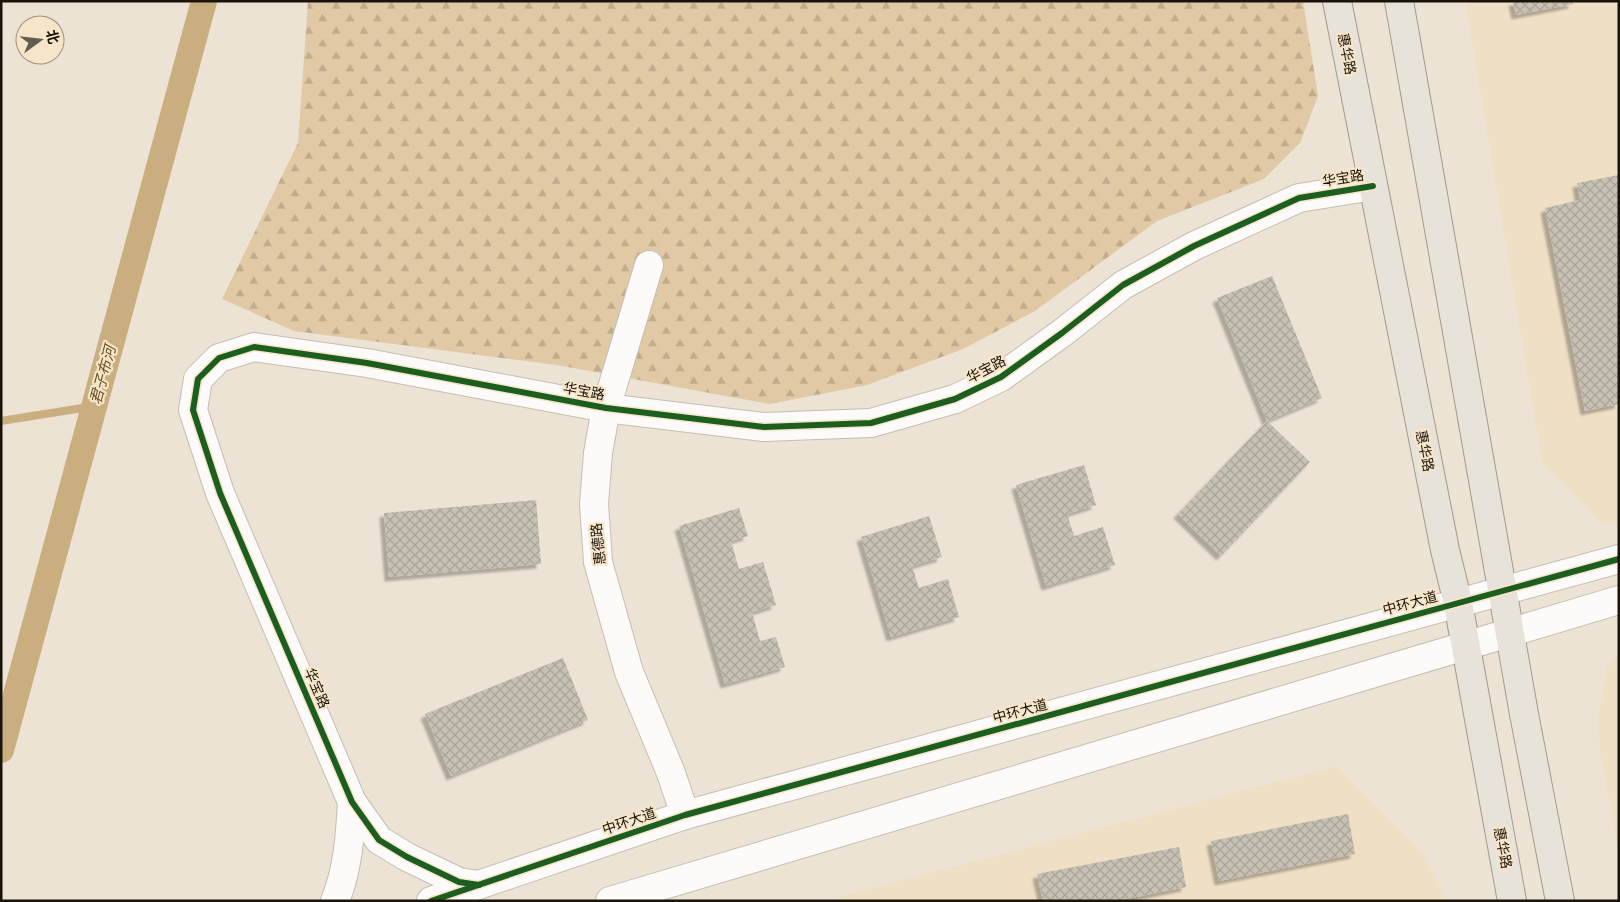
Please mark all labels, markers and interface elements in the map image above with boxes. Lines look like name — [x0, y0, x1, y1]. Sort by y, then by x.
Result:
north arrow — [15, 15, 65, 65]
text: 北 — [42, 28, 62, 46]
street label: 惠华路 — [1334, 32, 1359, 76]
street label: 华宝路 — [1321, 167, 1365, 190]
water label: 君子布河 — [87, 341, 120, 406]
street label: 华宝路 — [964, 352, 1009, 387]
street label: 华宝路 — [562, 379, 606, 404]
street label: 惠华路 — [1412, 429, 1437, 473]
street label: 惠德路 — [588, 522, 609, 566]
street label: 中环大道 — [1381, 588, 1439, 619]
street label: 华宝路 — [301, 666, 333, 711]
street label: 中环大道 — [991, 696, 1049, 727]
street label: 中环大道 — [600, 804, 658, 839]
street label: 惠华路 — [1490, 826, 1515, 870]

